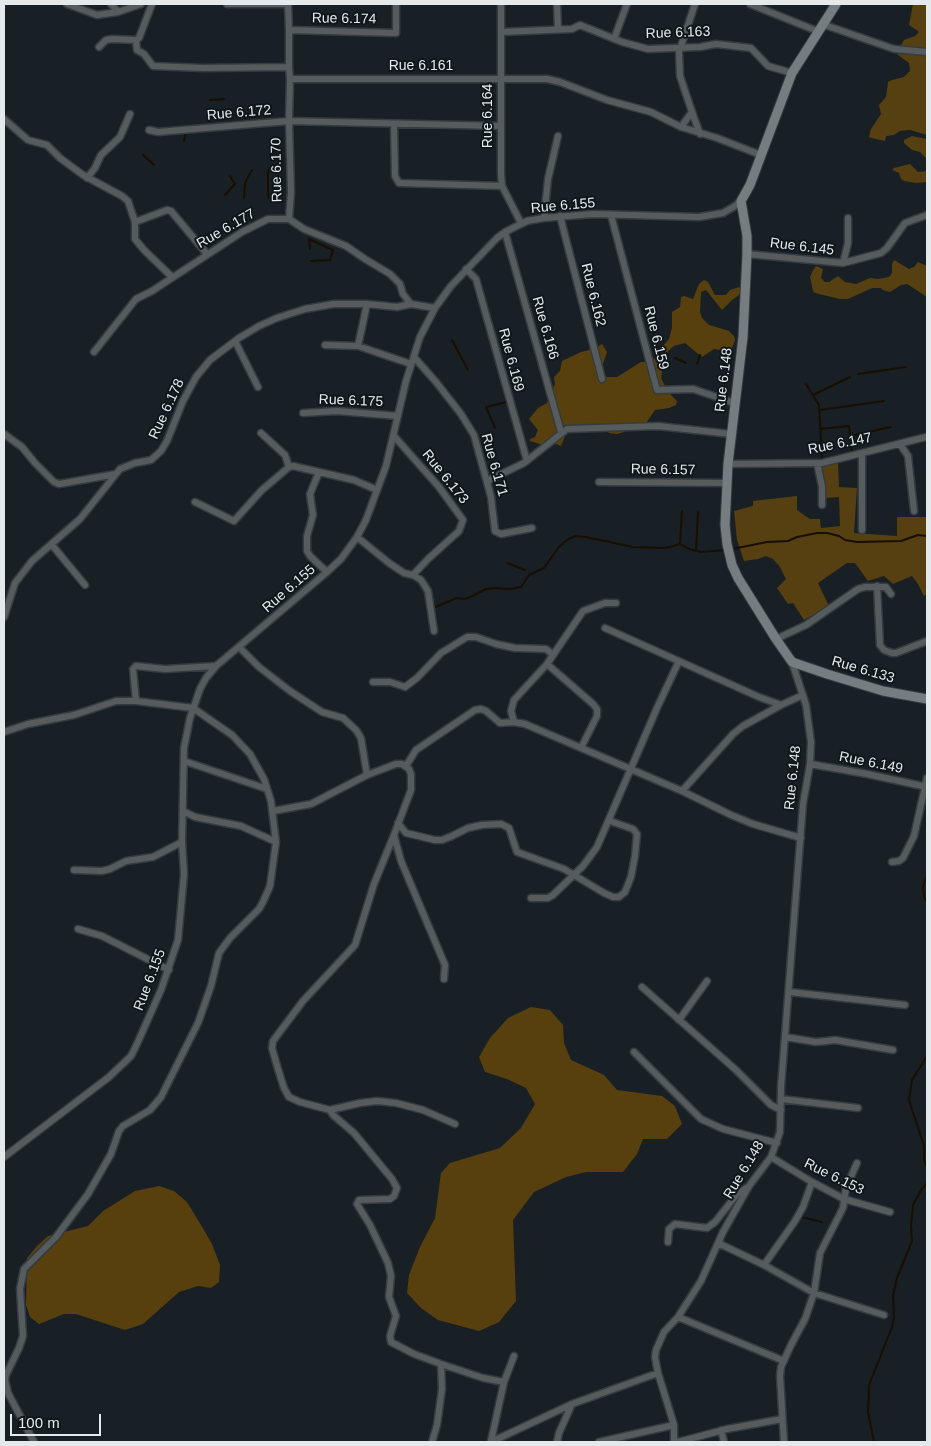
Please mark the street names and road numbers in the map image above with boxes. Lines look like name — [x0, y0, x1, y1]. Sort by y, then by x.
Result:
street label: Rue 6.174 — [312, 10, 376, 28]
street label: Rue 6.163 — [645, 23, 711, 43]
street label: Rue 6.161 — [389, 58, 453, 74]
street label: Rue 6.164 — [480, 84, 496, 148]
street label: Rue 6.172 — [206, 102, 272, 124]
street label: Rue 6.170 — [268, 138, 286, 202]
street label: Rue 6.155 — [530, 195, 596, 217]
street label: Rue 6.177 — [194, 206, 258, 252]
street label: Rue 6.145 — [769, 235, 835, 259]
street label: Rue 6.162 — [577, 262, 609, 328]
street label: Rue 6.166 — [528, 295, 562, 361]
street label: Rue 6.159 — [640, 305, 672, 371]
street label: Rue 6.169 — [495, 327, 527, 393]
street label: Rue 6.148 — [712, 347, 736, 413]
street label: Rue 6.178 — [146, 376, 188, 442]
street label: Rue 6.175 — [318, 391, 384, 411]
street label: Rue 6.147 — [807, 430, 873, 458]
street label: Rue 6.171 — [477, 432, 511, 498]
street label: Rue 6.173 — [418, 447, 472, 507]
street label: Rue 6.157 — [631, 461, 695, 479]
street label: Rue 6.155 — [259, 561, 319, 617]
street label: Rue 6.133 — [830, 653, 896, 687]
street label: Rue 6.148 — [781, 745, 805, 811]
street label: Rue 6.149 — [838, 749, 904, 777]
street label: Rue 6.155 — [131, 947, 169, 1013]
street label: Rue 6.148 — [720, 1138, 768, 1202]
street label: Rue 6.153 — [801, 1155, 867, 1199]

